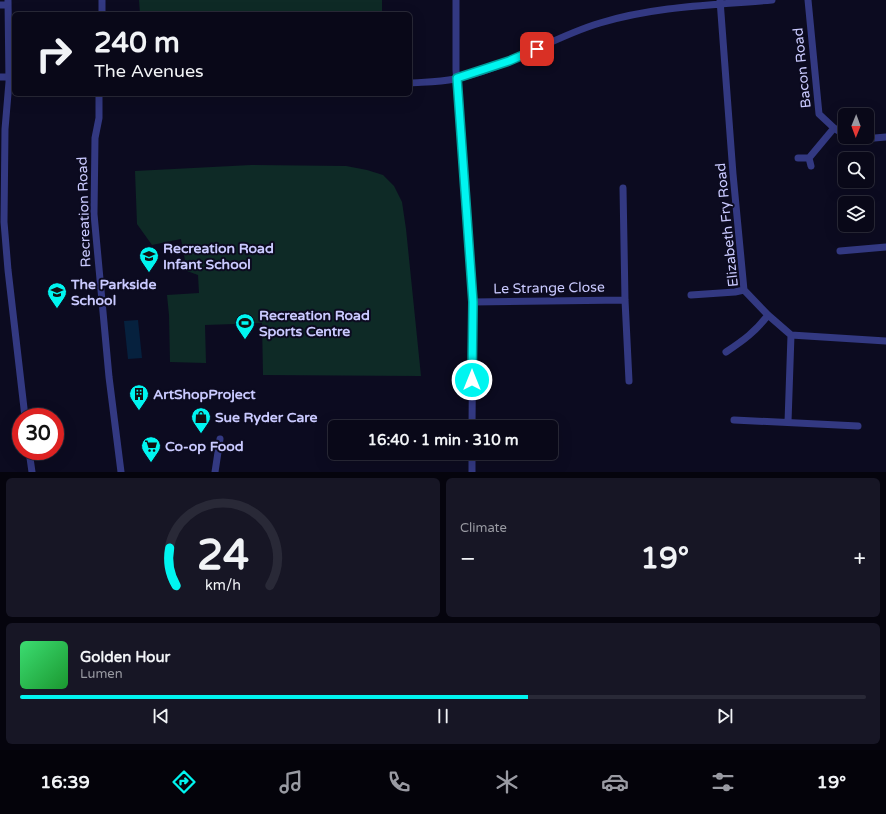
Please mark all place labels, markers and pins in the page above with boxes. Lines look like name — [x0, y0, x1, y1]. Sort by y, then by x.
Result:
pin — [520, 32, 554, 66]
place label: Recreation Road Infant School — [163, 240, 274, 273]
school or university icon: Recreation Road Infant School — [138, 245, 160, 273]
place label: The Parkside School — [70, 276, 156, 309]
school or university icon: The Parkside School — [46, 281, 68, 309]
place label: Recreation Road Sports Centre — [259, 307, 370, 340]
sports icon: Recreation Road Sports Centre — [234, 312, 256, 340]
building icon: ArtShopProject — [128, 383, 150, 411]
place label: ArtShopProject — [153, 386, 256, 403]
shop icon: Sue Ryder Care — [190, 406, 212, 434]
place label: Sue Ryder Care — [215, 409, 317, 426]
supermarket icon: Co-op Food — [140, 435, 162, 463]
place label: Co-op Food — [165, 438, 244, 455]

